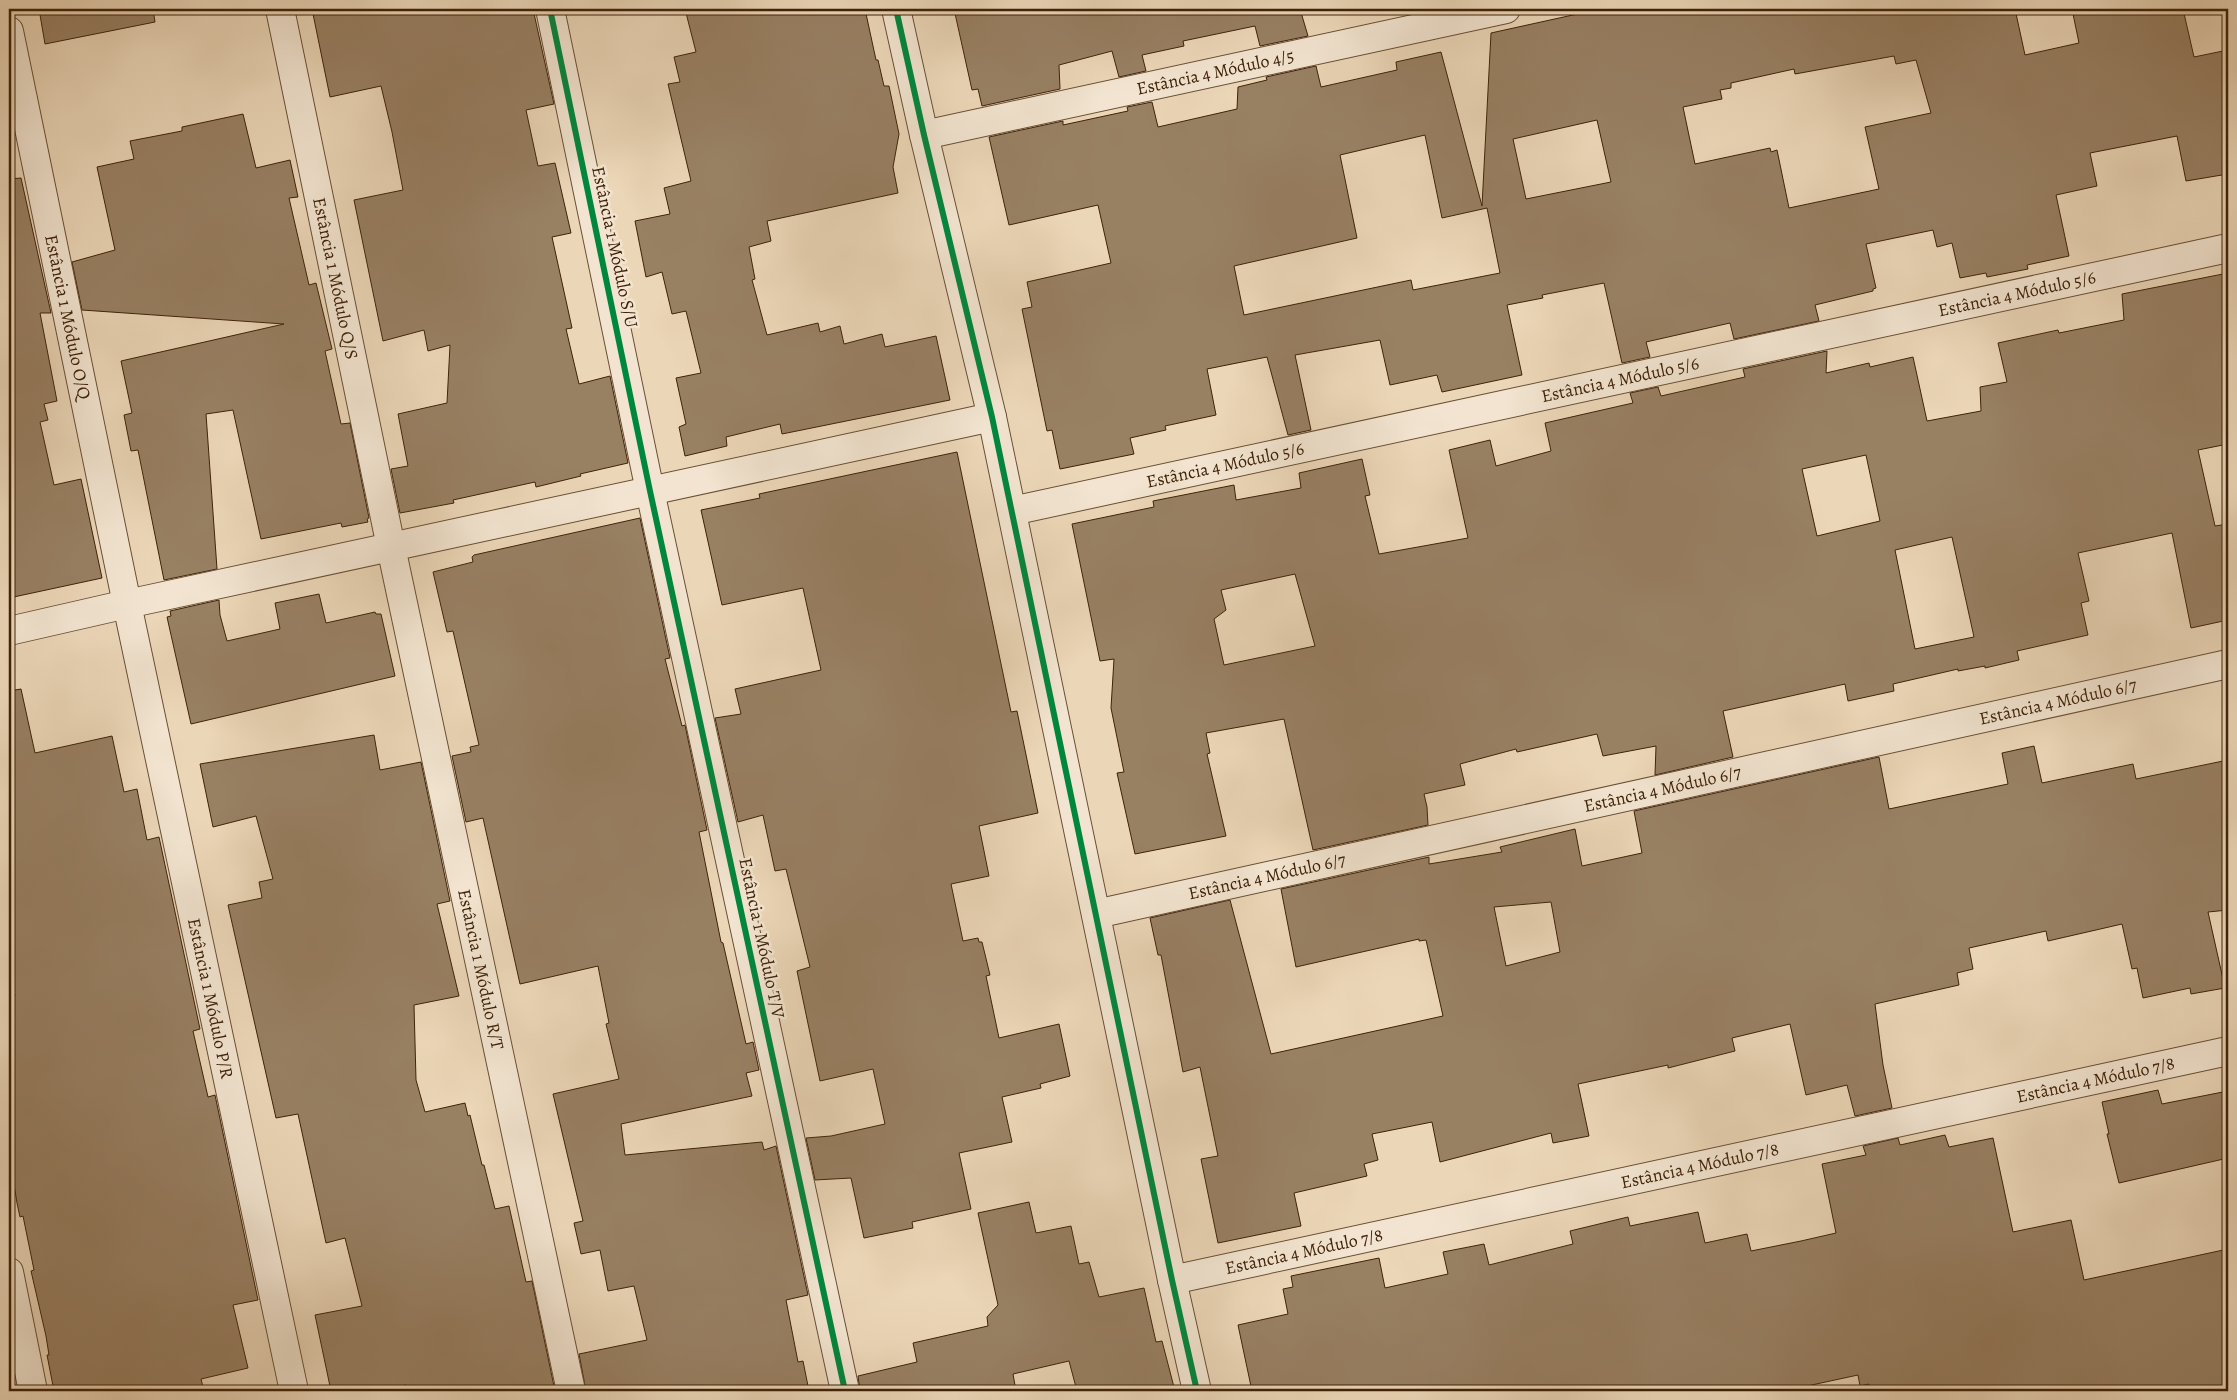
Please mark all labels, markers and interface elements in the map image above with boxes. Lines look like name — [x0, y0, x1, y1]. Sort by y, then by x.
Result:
street label: Estância 4 Módulo 4/5 — [1134, 43, 1296, 101]
street label: Estância 1 Módulo S/U — [586, 164, 644, 330]
street label: Estância 1 Módulo Q/S — [307, 195, 364, 361]
street label: Estância 1 Módulo O/Q — [39, 232, 97, 404]
street label: Estância 4 Módulo 5/6 — [1936, 265, 2098, 322]
street label: Estância 4 Módulo 5/6 — [1539, 351, 1701, 408]
street label: Estância 4 Módulo 5/6 — [1144, 436, 1306, 494]
street label: Estância 4 Módulo 6/7 — [1977, 672, 2139, 731]
street label: Estância 4 Módulo 6/7 — [1581, 760, 1744, 818]
street label: Estância 4 Módulo 6/7 — [1186, 847, 1348, 905]
street label: Estância 1 Módulo T/V — [733, 856, 791, 1020]
street label: Estância 1 Módulo R/T — [452, 887, 510, 1052]
street label: Estância 1 Módulo P/R — [182, 916, 239, 1081]
street label: Estância 4 Módulo 7/8 — [2014, 1051, 2177, 1109]
street label: Estância 4 Módulo 7/8 — [1619, 1137, 1781, 1194]
street label: Estância 4 Módulo 7/8 — [1223, 1223, 1385, 1280]

